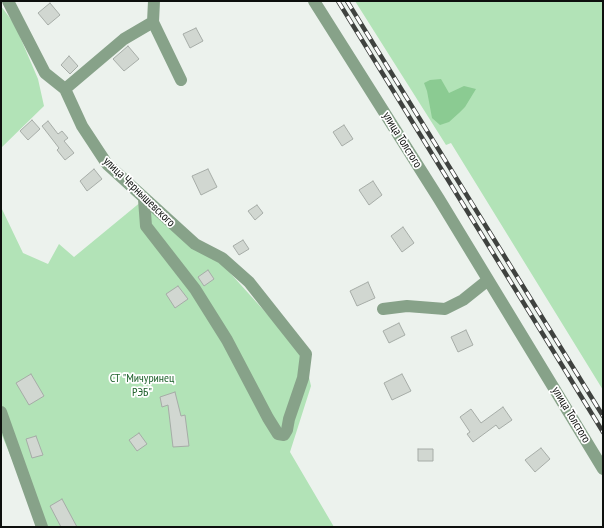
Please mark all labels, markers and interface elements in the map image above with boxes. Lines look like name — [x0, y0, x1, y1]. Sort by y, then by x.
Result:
street label: улица Толстого — [379, 109, 425, 171]
street label: улица Чернышевского — [100, 154, 178, 230]
park label: СТ "Мичуринец РЭБ" — [110, 372, 174, 400]
street label: улица Толстого — [549, 384, 593, 446]

